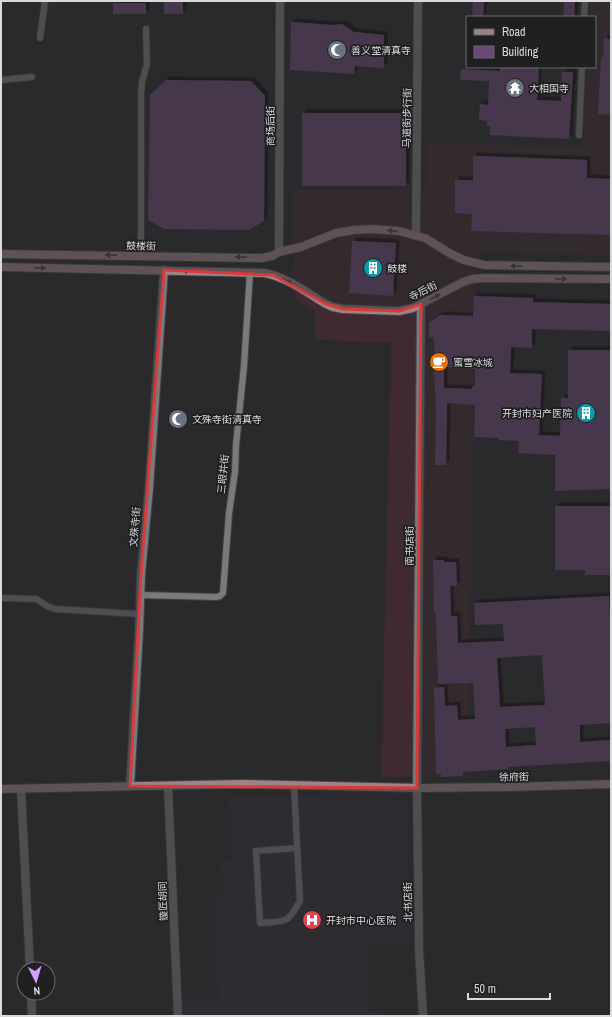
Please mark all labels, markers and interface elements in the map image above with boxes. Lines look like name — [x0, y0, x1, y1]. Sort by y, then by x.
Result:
legend — [466, 16, 596, 68]
text: Road — [502, 24, 526, 40]
mosque icon: 善义堂清真寺 — [326, 39, 348, 61]
place label: 善义堂清真寺 — [351, 44, 411, 57]
text: Building — [502, 44, 539, 60]
temple icon: 大相国寺 — [504, 77, 526, 99]
place label: 大相国寺 — [529, 82, 569, 95]
street label: 马道街步行街 — [400, 88, 414, 148]
street label: 商场后街 — [264, 106, 277, 146]
one-way arrow — [387, 228, 399, 234]
street label: 鼓楼街 — [126, 239, 156, 253]
one-way arrow — [104, 252, 117, 258]
one-way arrow — [234, 254, 247, 260]
building icon: 鼓楼 — [362, 257, 384, 279]
place label: 鼓楼 — [387, 262, 407, 275]
one-way arrow — [509, 263, 522, 269]
one-way arrow — [34, 265, 47, 271]
one-way arrow — [178, 268, 191, 274]
one-way arrow — [555, 276, 568, 282]
one-way arrow — [281, 277, 293, 284]
street label: 寺后街 — [407, 279, 439, 303]
one-way arrow — [429, 294, 441, 300]
cafe icon: 蜜雪冰城 — [428, 351, 450, 373]
place label: 蜜雪冰城 — [453, 356, 493, 369]
building icon: 开封市妇产医院 — [575, 402, 597, 424]
place label: 开封市妇产医院 — [502, 407, 572, 420]
mosque icon: 文殊寺街清真寺 — [167, 408, 189, 430]
place label: 文殊寺街清真寺 — [192, 413, 262, 426]
street label: 三眼井街 — [214, 453, 232, 495]
street label: 文殊寺街 — [127, 507, 143, 547]
street label: 南书店街 — [403, 526, 416, 566]
street label: 徐府街 — [499, 770, 529, 784]
street label: 镟匠胡同 — [156, 881, 170, 921]
street label: 北书店街 — [401, 882, 415, 922]
hospital icon: 开封市中心医院 — [301, 909, 323, 931]
place label: 开封市中心医院 — [326, 914, 396, 927]
north arrow — [16, 961, 56, 1001]
scale bar — [468, 975, 550, 1001]
text: 50 m — [474, 981, 496, 997]
text: N — [33, 984, 41, 998]

